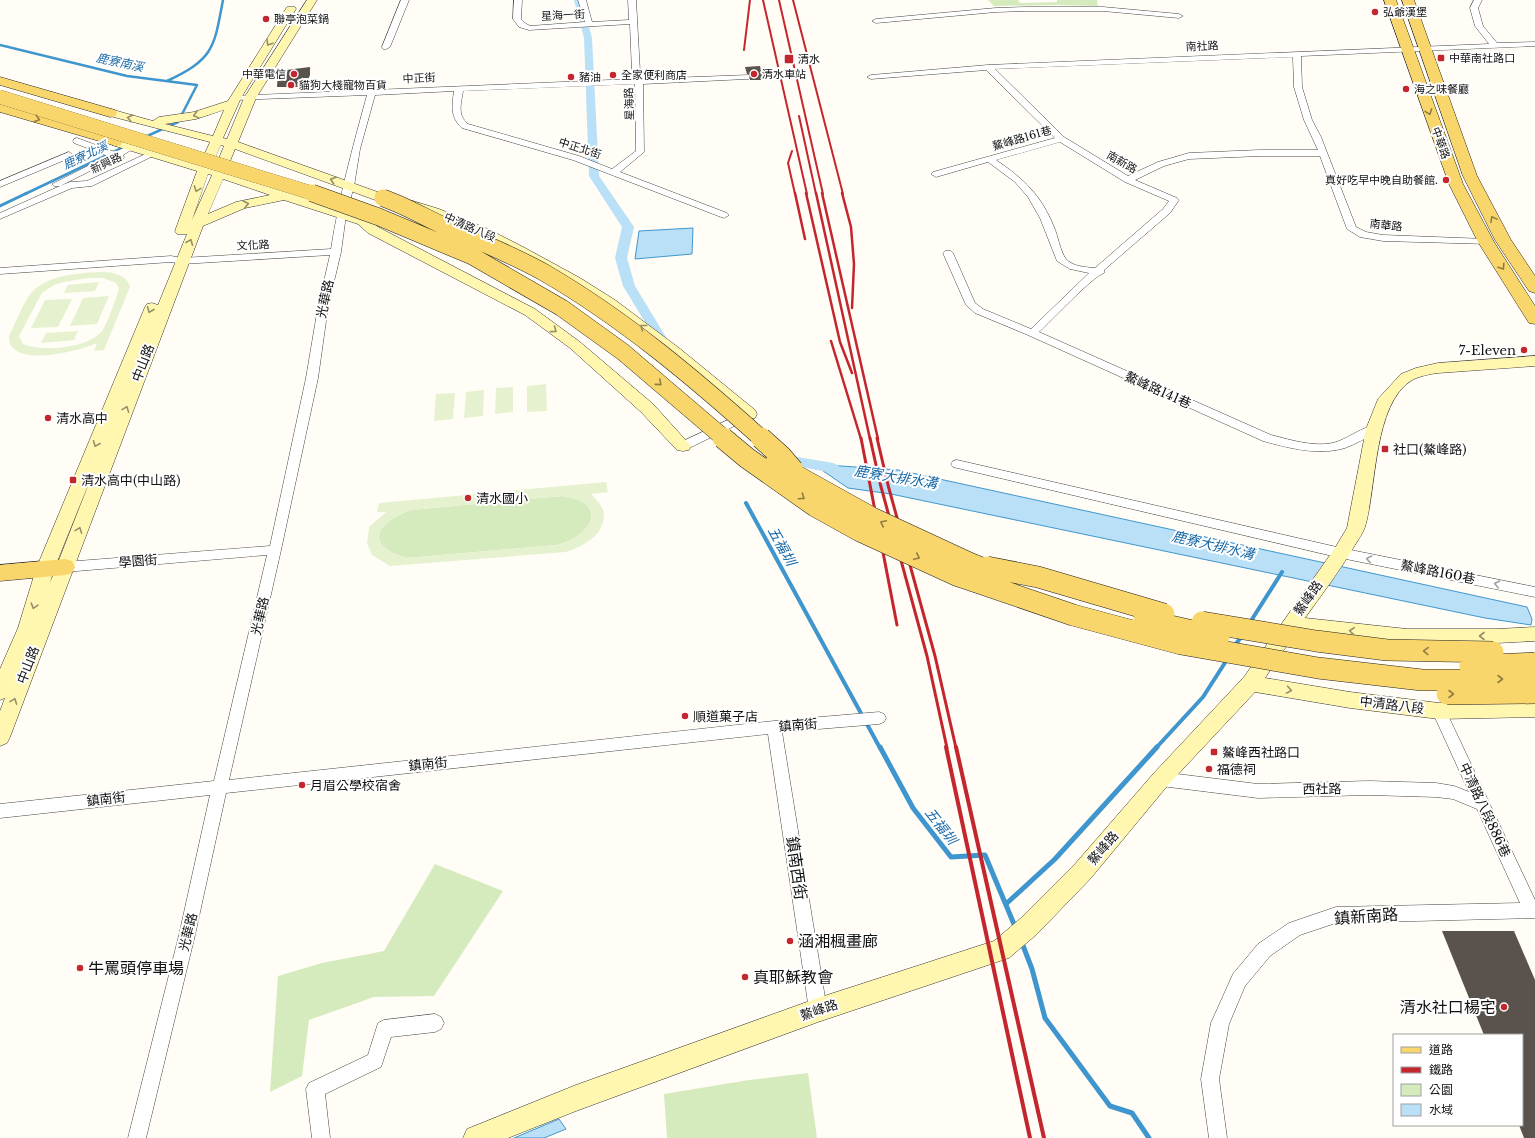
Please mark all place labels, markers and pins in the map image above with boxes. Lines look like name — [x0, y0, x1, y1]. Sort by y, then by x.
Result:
place label: 弘爺漢堡 — [1383, 5, 1427, 19]
marker: 弘爺漢堡 — [1370, 7, 1380, 17]
place label: 聯亭泡菜鍋 — [274, 12, 329, 26]
marker: 聯亭泡菜鍋 — [261, 14, 271, 24]
place label: 中華南社路口 — [1449, 51, 1515, 65]
place label: 清水 — [798, 52, 820, 66]
marker: 清水 — [783, 53, 795, 65]
marker: 中華南社路口 — [1436, 53, 1446, 63]
place label: 中華電信 — [242, 67, 286, 81]
place label: 清水車站 — [762, 67, 806, 81]
place label: 全家便利商店 — [621, 68, 687, 82]
marker: 中華電信 — [289, 69, 299, 79]
marker: 清水車站 — [749, 69, 759, 79]
place label: 豬油 — [579, 70, 601, 84]
marker: 全家便利商店 — [608, 70, 618, 80]
marker: 豬油 — [566, 72, 576, 82]
place label: 貓狗大棧寵物百貨 — [299, 78, 387, 92]
marker: 貓狗大棧寵物百貨 — [286, 80, 296, 90]
place label: 海之味餐廳 — [1414, 82, 1469, 96]
marker: 海之味餐廳 — [1401, 84, 1411, 94]
place label: 真好吃早中晚自助餐館. — [1325, 173, 1438, 187]
marker: 真好吃早中晚自助餐館. — [1441, 175, 1451, 185]
place label: 7-Eleven — [1459, 342, 1516, 359]
marker: 7-Eleven — [1519, 345, 1529, 355]
place label: 清水高中 — [56, 410, 108, 427]
marker: 清水高中 — [43, 413, 53, 423]
place label: 社口(鰲峰路) — [1393, 441, 1467, 458]
marker: 社口(鰲峰路) — [1380, 444, 1390, 454]
place label: 清水高中(中山路) — [81, 472, 181, 489]
marker: 清水高中(中山路) — [68, 475, 78, 485]
place label: 清水國小 — [476, 490, 528, 507]
marker: 清水國小 — [463, 493, 473, 503]
place label: 順道菓子店 — [693, 708, 758, 725]
marker: 順道菓子店 — [680, 711, 690, 721]
place label: 鰲峰西社路口 — [1222, 744, 1300, 761]
marker: 鰲峰西社路口 — [1209, 747, 1219, 757]
place label: 福德祠 — [1217, 761, 1256, 778]
marker: 福德祠 — [1204, 764, 1214, 774]
place label: 月眉公學校宿舍 — [310, 777, 401, 794]
marker: 月眉公學校宿舍 — [297, 780, 307, 790]
place label: 涵湘楓畫廊 — [798, 931, 878, 951]
marker: 涵湘楓畫廊 — [785, 936, 795, 946]
place label: 牛罵頭停車場 — [88, 958, 184, 978]
marker: 牛罵頭停車場 — [75, 963, 85, 973]
place label: 真耶穌教會 — [753, 967, 833, 987]
marker: 真耶穌教會 — [740, 972, 750, 982]
place label: 清水社口楊宅 — [1400, 997, 1496, 1017]
marker: 清水社口楊宅 — [1499, 1002, 1509, 1012]

